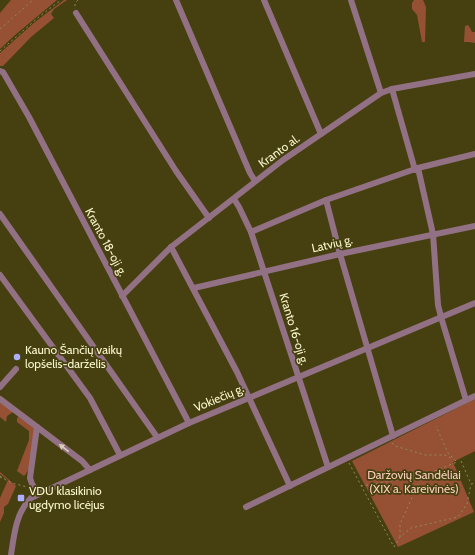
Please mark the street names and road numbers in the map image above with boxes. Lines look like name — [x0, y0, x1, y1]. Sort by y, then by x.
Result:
street label: Kranto al. — [255, 131, 302, 171]
street label: Kranto 18-oji g. — [82, 205, 131, 279]
street label: Latvių g. — [310, 232, 354, 256]
street label: Kranto 16-oji g. — [276, 291, 313, 367]
street label: Vokiečių g. — [192, 380, 246, 415]

